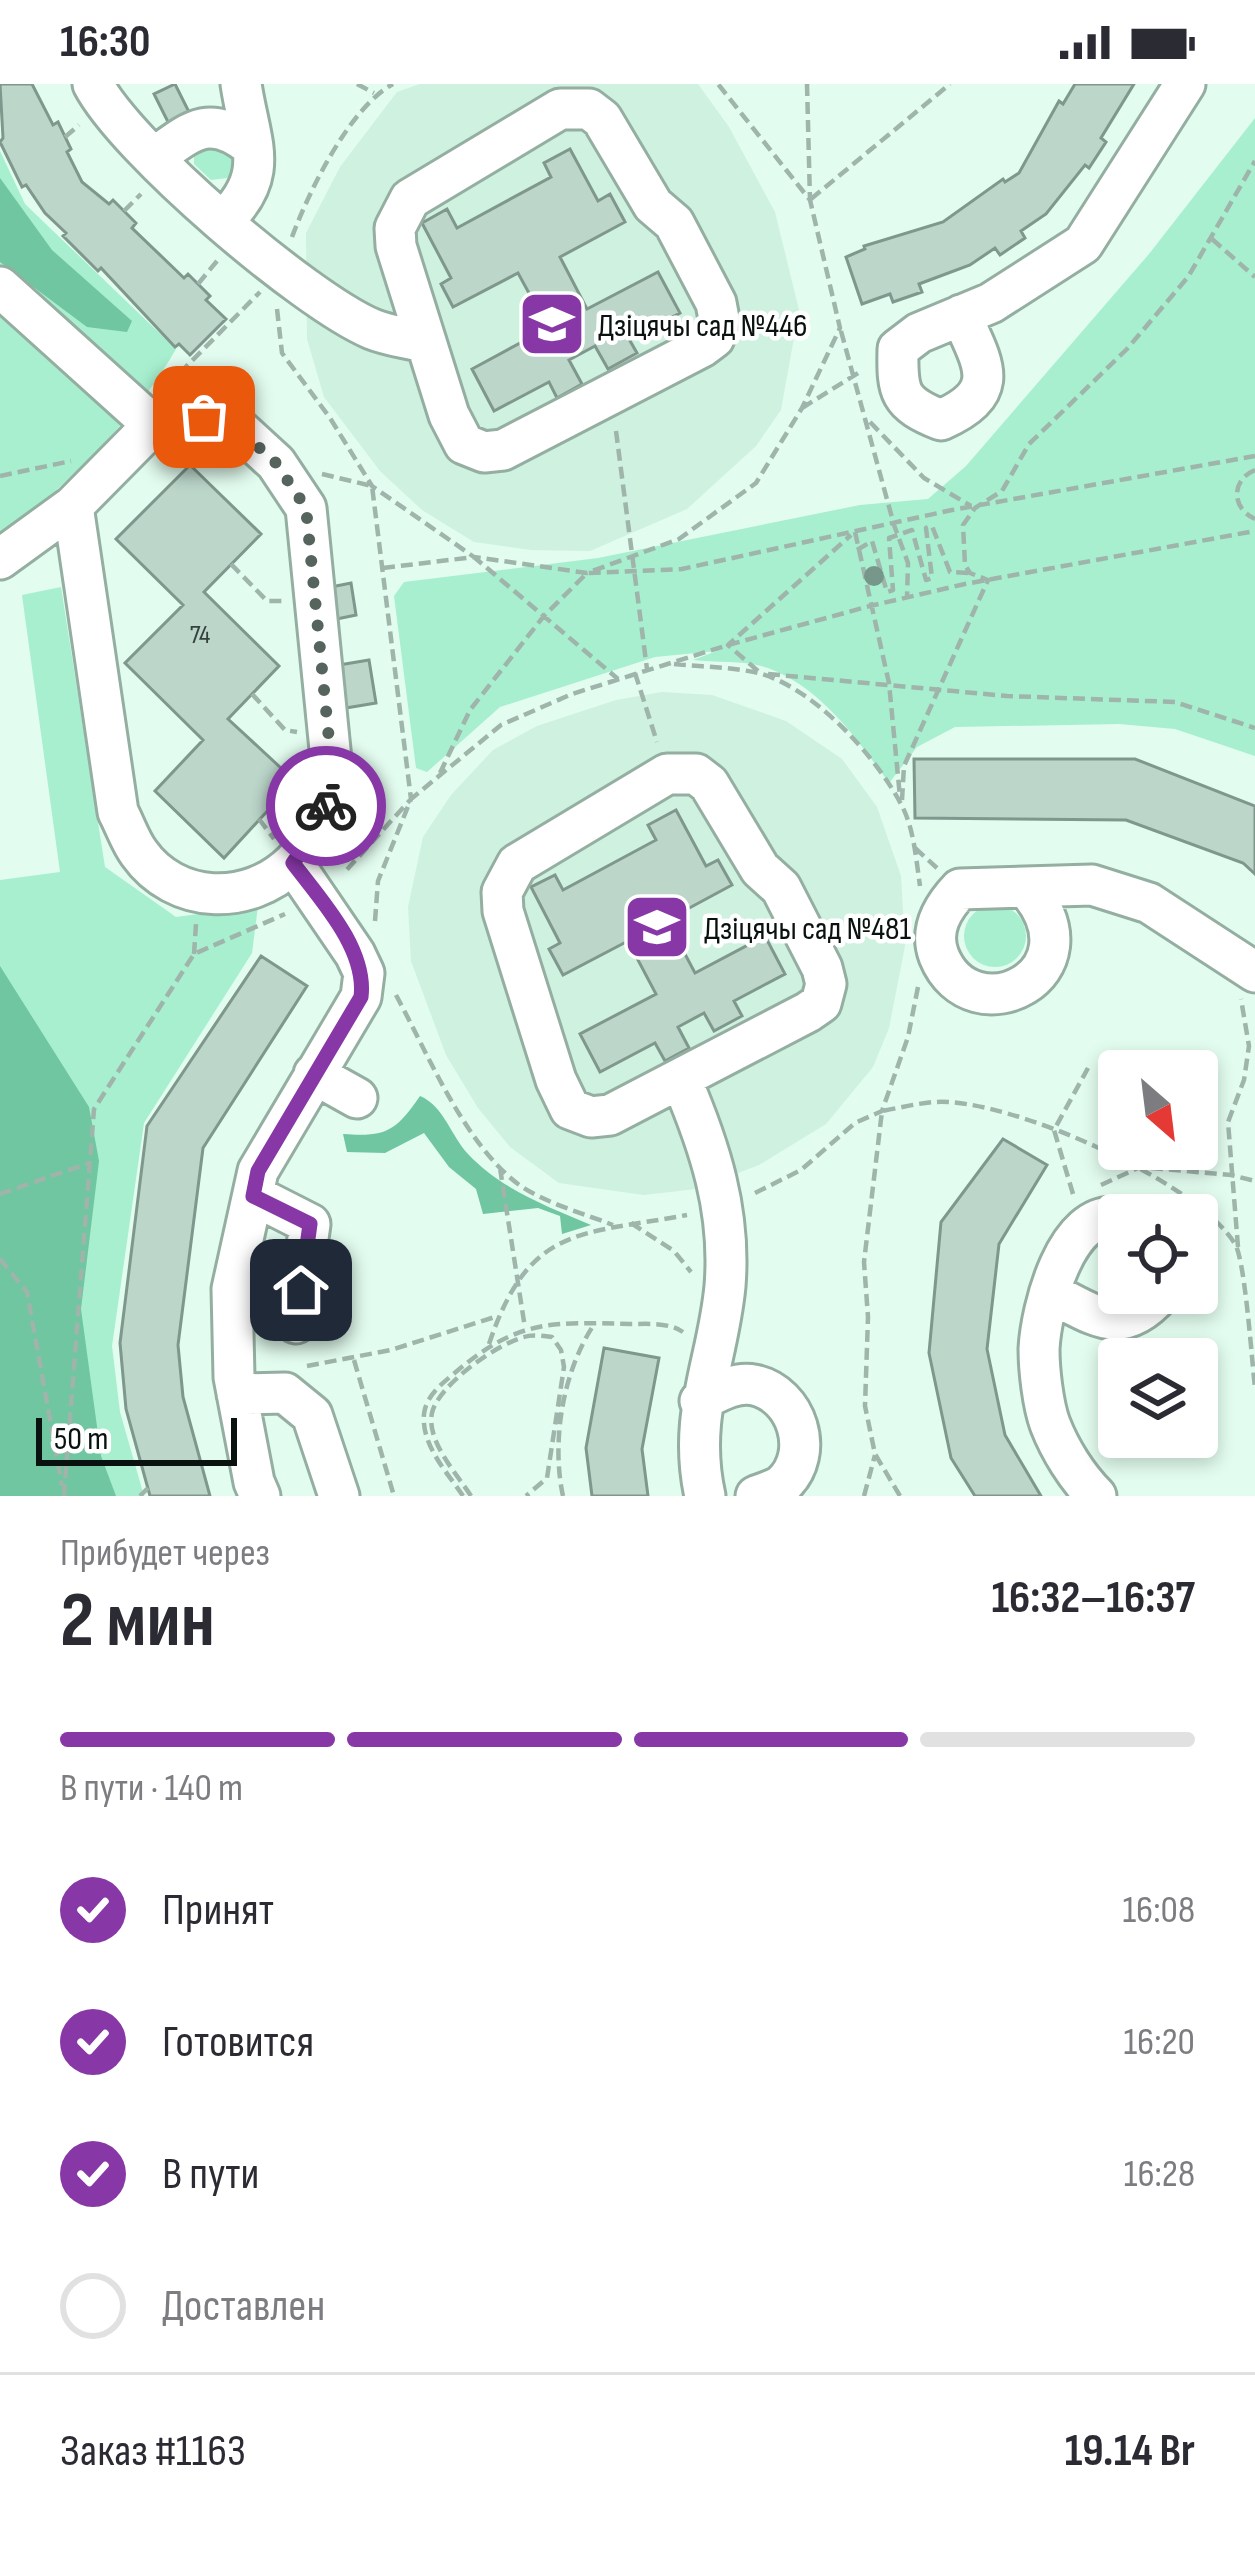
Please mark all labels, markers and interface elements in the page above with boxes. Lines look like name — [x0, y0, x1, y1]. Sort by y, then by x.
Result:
text: 16:30 — [60, 15, 150, 70]
school or university icon: Дзіцячы сад №446 — [517, 289, 587, 359]
place label: Дзіцячы сад №446 — [598, 306, 807, 346]
pin — [153, 366, 255, 468]
icon: bag — [171, 384, 237, 450]
house number: 74 — [190, 619, 210, 651]
courier — [266, 746, 386, 866]
icon: bike — [293, 773, 359, 839]
school or university icon: Дзіцячы сад №481 — [622, 892, 692, 962]
place label: Дзіцячы сад №481 — [704, 909, 912, 949]
north arrow — [1098, 1050, 1218, 1170]
map controls — [1098, 1050, 1218, 1458]
button: locate — [1098, 1194, 1218, 1314]
pin — [250, 1239, 352, 1341]
icon: home — [268, 1257, 334, 1323]
button: layers — [1098, 1338, 1218, 1458]
scale bar — [36, 1412, 237, 1465]
text: 50 m — [54, 1419, 108, 1459]
text: Прибудет через — [60, 1530, 270, 1577]
text: 16:32–16:37 — [991, 1571, 1195, 1626]
text: 2 мин — [60, 1575, 215, 1668]
text: В пути · 140 m — [60, 1765, 243, 1812]
icon: check — [60, 1877, 126, 1943]
text: Принят — [162, 1883, 274, 1938]
text: 16:08 — [1122, 1887, 1195, 1934]
icon: check — [60, 2009, 126, 2075]
text: Готовится — [162, 2015, 314, 2070]
text: 16:20 — [1123, 2019, 1195, 2066]
icon: check — [60, 2141, 126, 2207]
text: В пути — [162, 2147, 259, 2202]
text: 16:28 — [1124, 2151, 1195, 2198]
text: Доставлен — [162, 2279, 325, 2334]
text: Заказ #1163 — [60, 2424, 246, 2479]
text: 19.14 Br — [1065, 2424, 1195, 2479]

